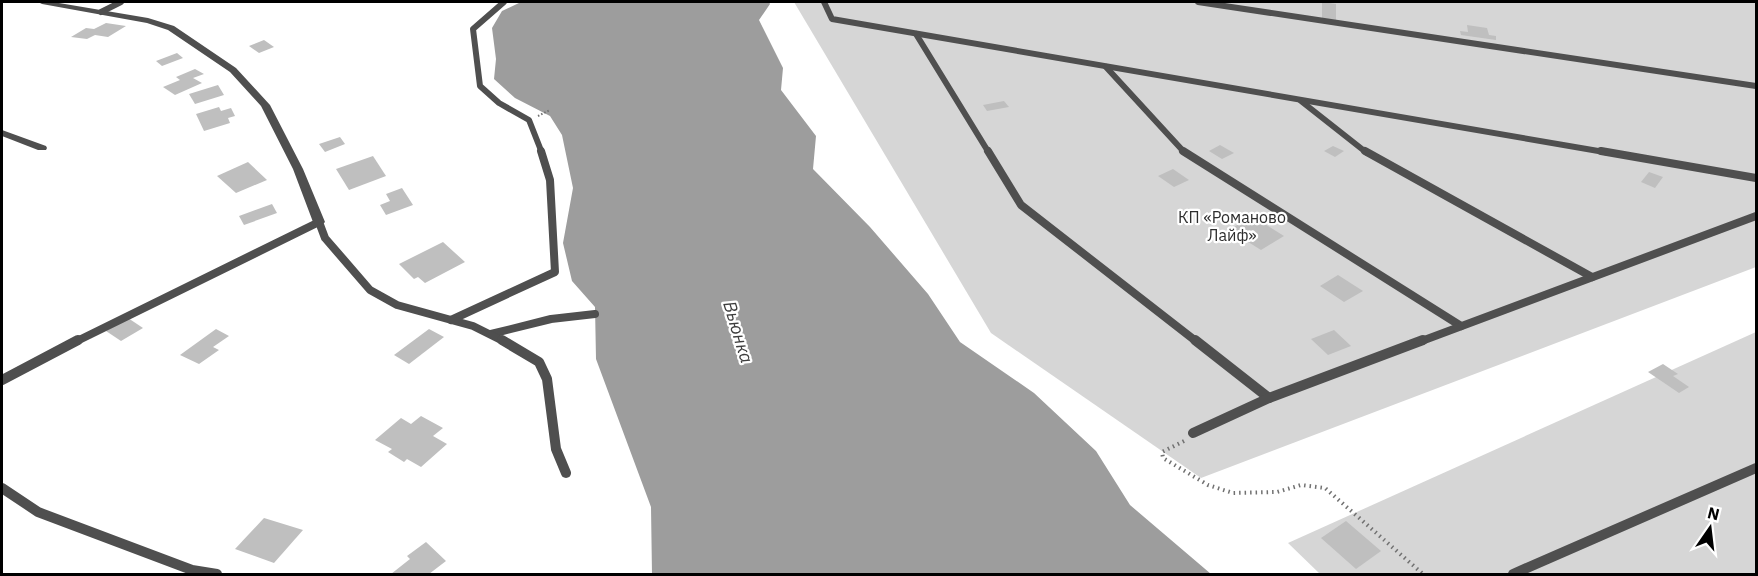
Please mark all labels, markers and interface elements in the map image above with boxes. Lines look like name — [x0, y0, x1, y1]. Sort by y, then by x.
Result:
park label: КП «Романово Лайф» — [1178, 207, 1286, 245]
water label: Вьюнка — [718, 298, 759, 366]
north arrow — [1680, 498, 1740, 558]
text: N — [1706, 502, 1722, 525]

